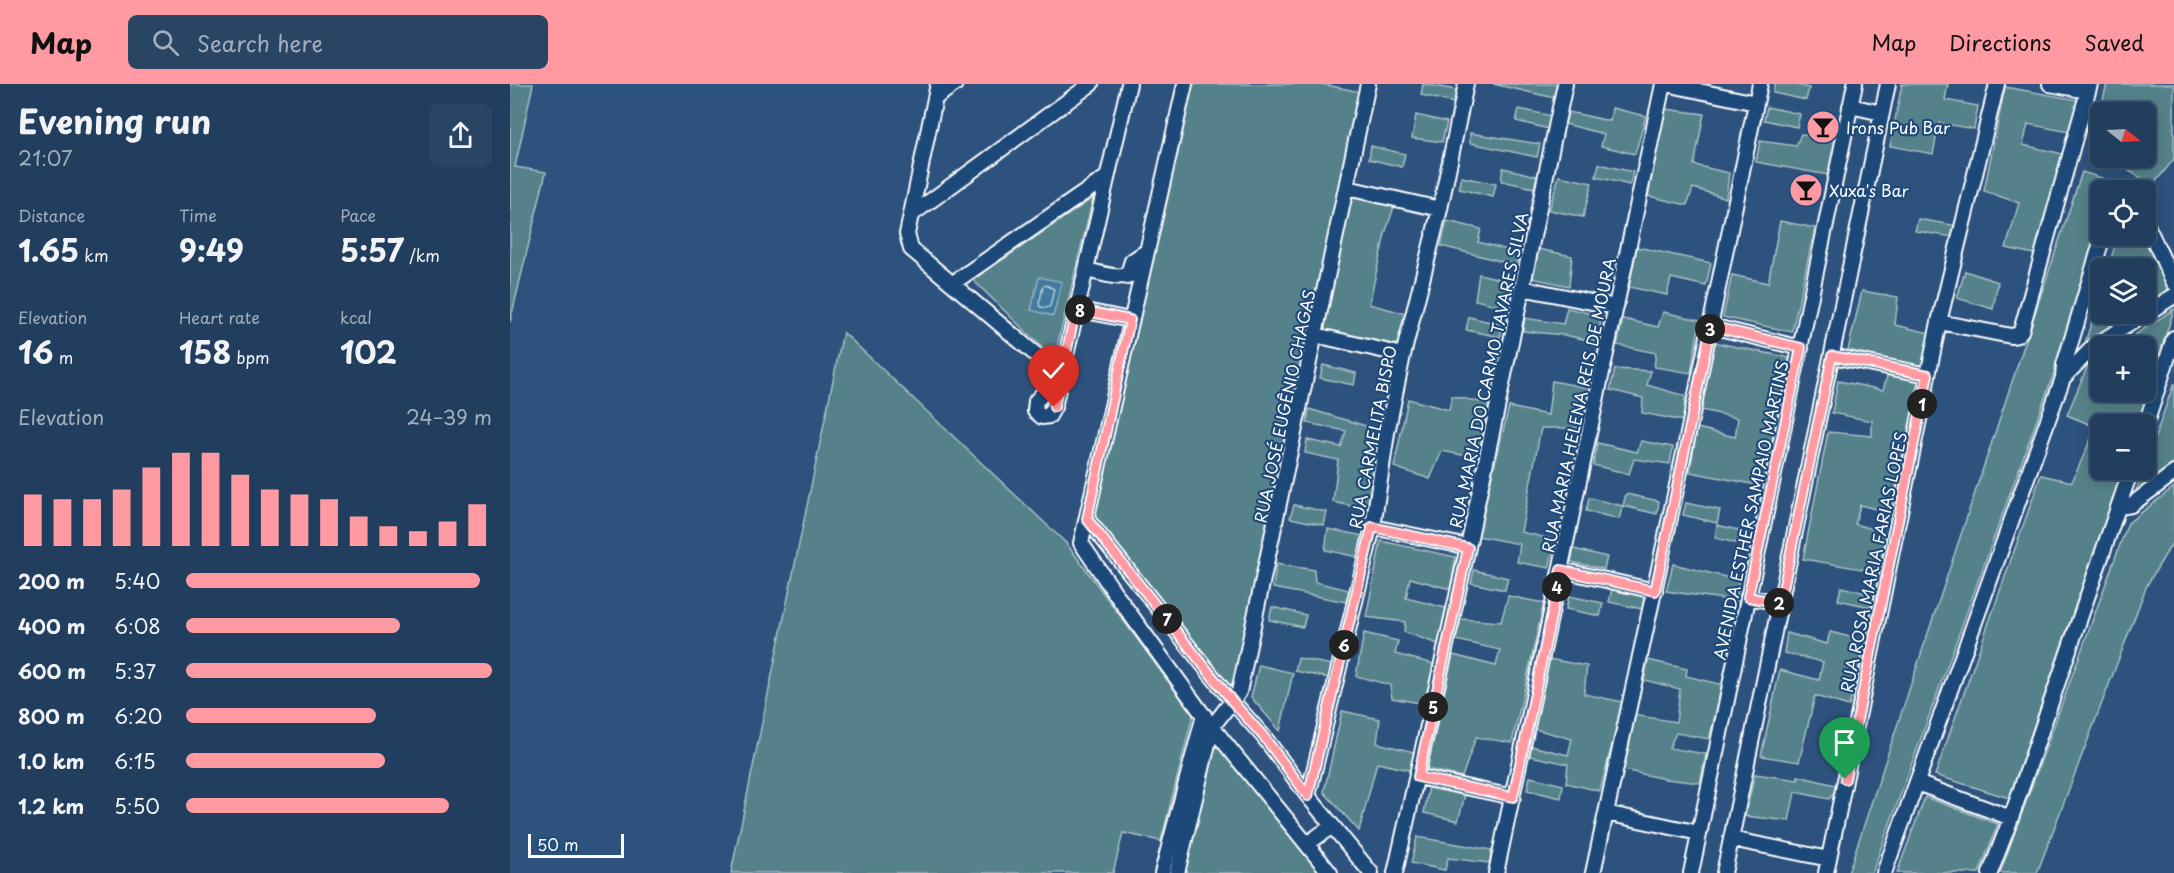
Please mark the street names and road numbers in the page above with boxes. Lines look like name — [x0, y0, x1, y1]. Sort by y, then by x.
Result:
street label: RUA MARIA DO CARMO TAVARES SILVA — [1443, 210, 1533, 530]
street label: RUA MARIA HELENA REIS DE MOURA — [1535, 255, 1621, 555]
street label: RUA JOSÉ EUGÊNIO CHAGAS — [1248, 287, 1320, 525]
street label: RUA CARMELITA BISPO — [1342, 343, 1402, 531]
street label: AVENIDA ESTHER SAMPAIO MARTINS — [1707, 358, 1793, 662]
street label: RUA ROSA MARIA FARIAS LOPES — [1834, 429, 1912, 695]

